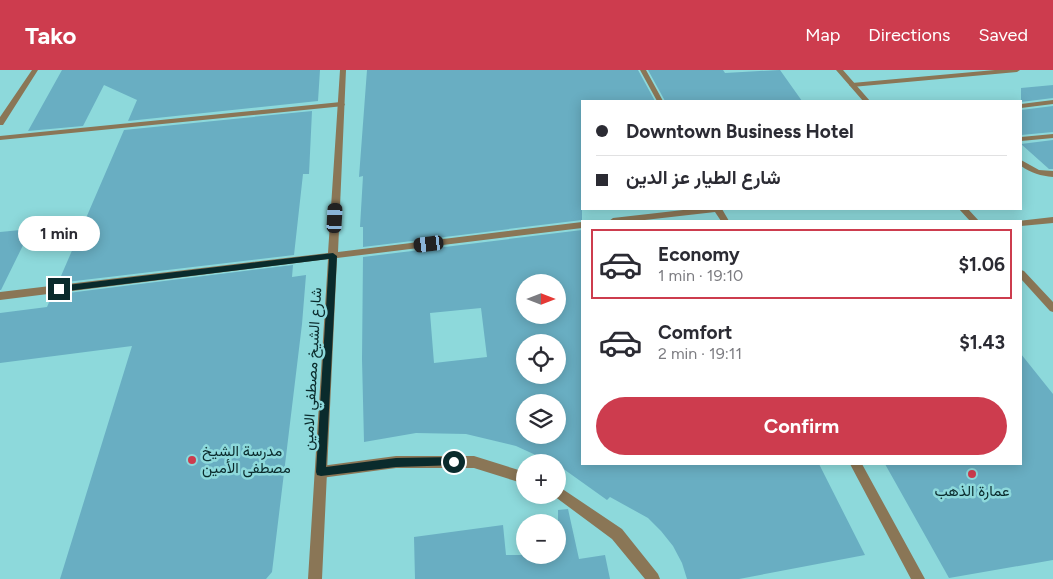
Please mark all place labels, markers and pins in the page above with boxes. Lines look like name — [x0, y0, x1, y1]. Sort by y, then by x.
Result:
place label: مدرسة الشيخ مصطفى الأمين — [202, 442, 291, 478]
marker: مدرسة الشيخ مصطفى الأمين — [186, 454, 198, 466]
marker: عمارة الذهب — [966, 468, 978, 480]
place label: عمارة الذهب — [934, 482, 1010, 500]

